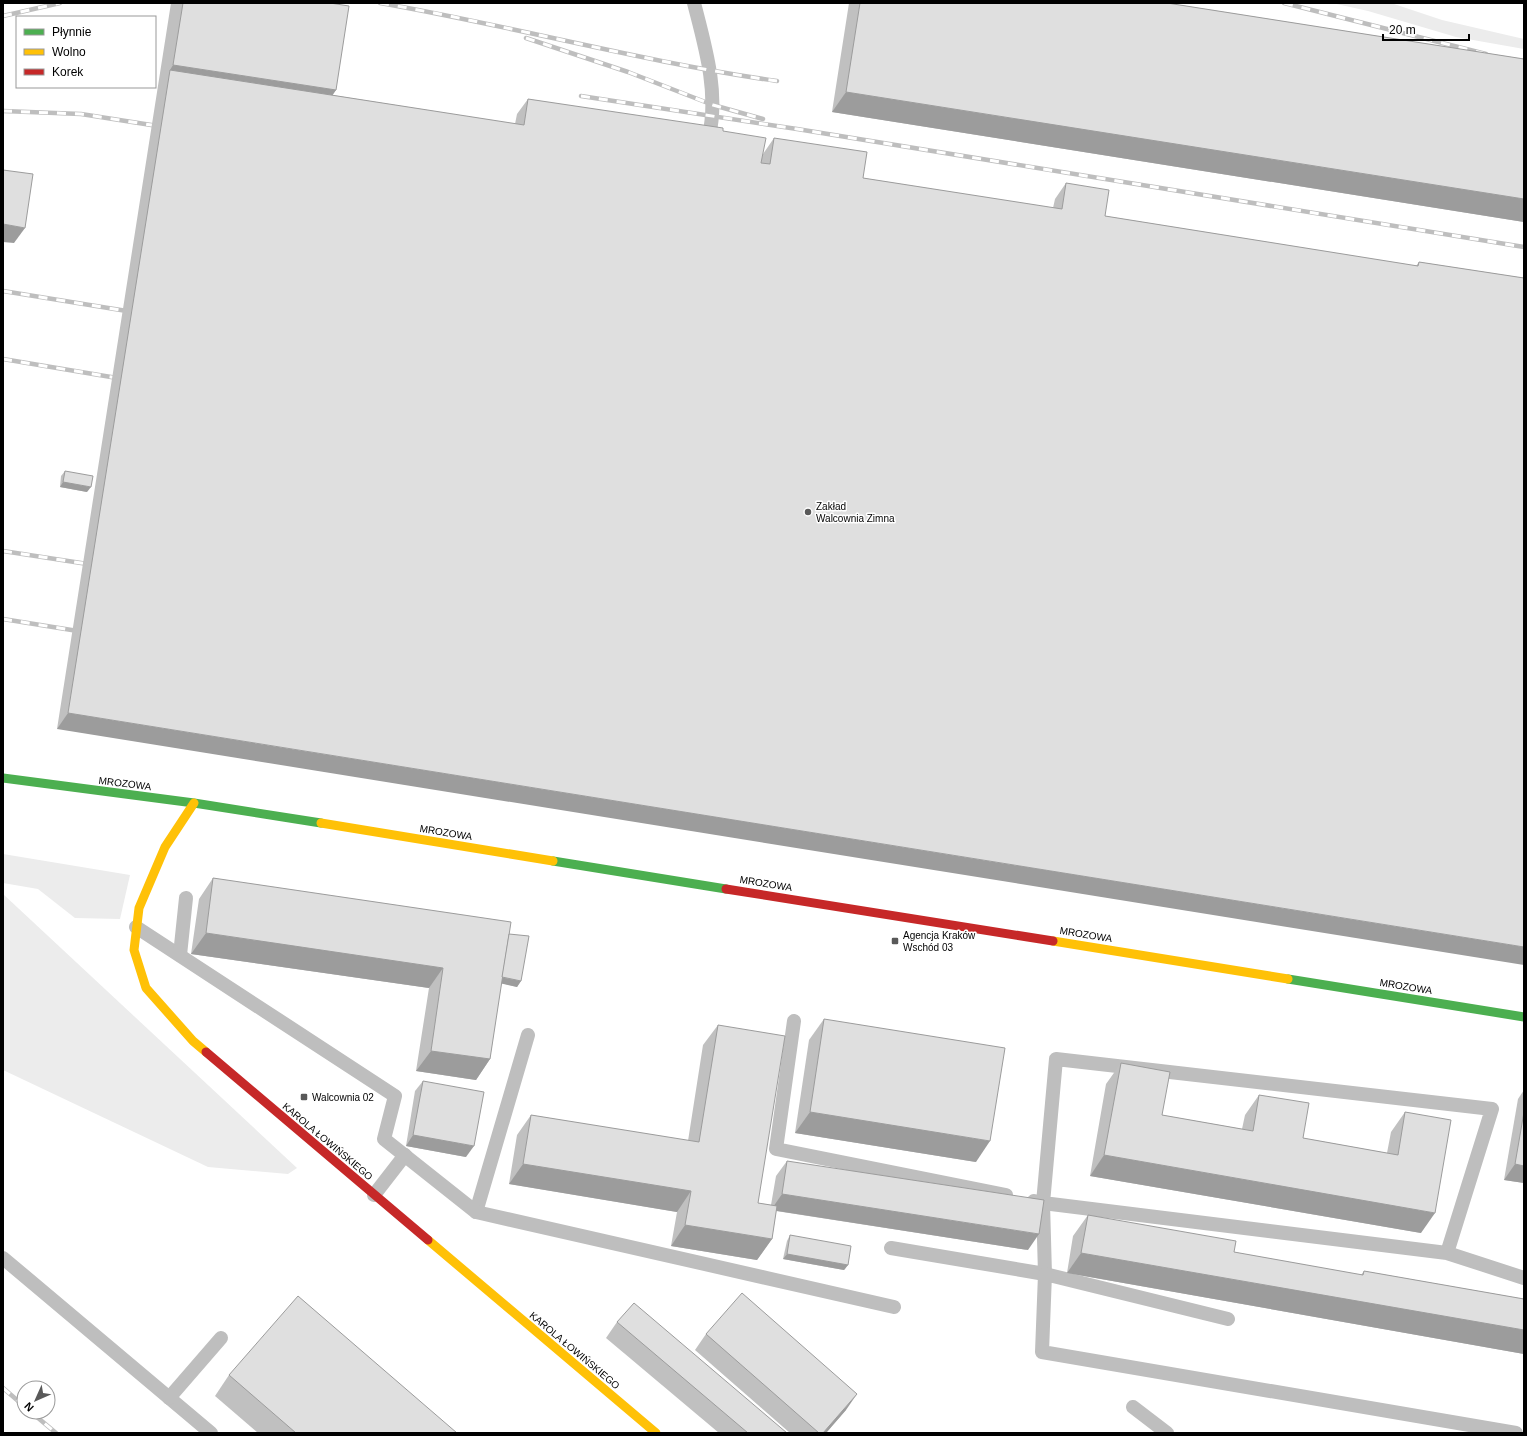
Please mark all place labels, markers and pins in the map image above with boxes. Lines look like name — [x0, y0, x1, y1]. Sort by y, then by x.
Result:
place label: Zakład Walcownia Zimna — [816, 501, 895, 524]
marker: Zakład Walcownia Zimna — [803, 507, 813, 517]
place label: Agencja Kraków Wschód 03 — [903, 930, 976, 953]
marker: Agencja Kraków Wschód 03 — [890, 936, 900, 946]
marker: Walcownia 02 — [299, 1092, 309, 1102]
place label: Walcownia 02 — [312, 1092, 374, 1103]

